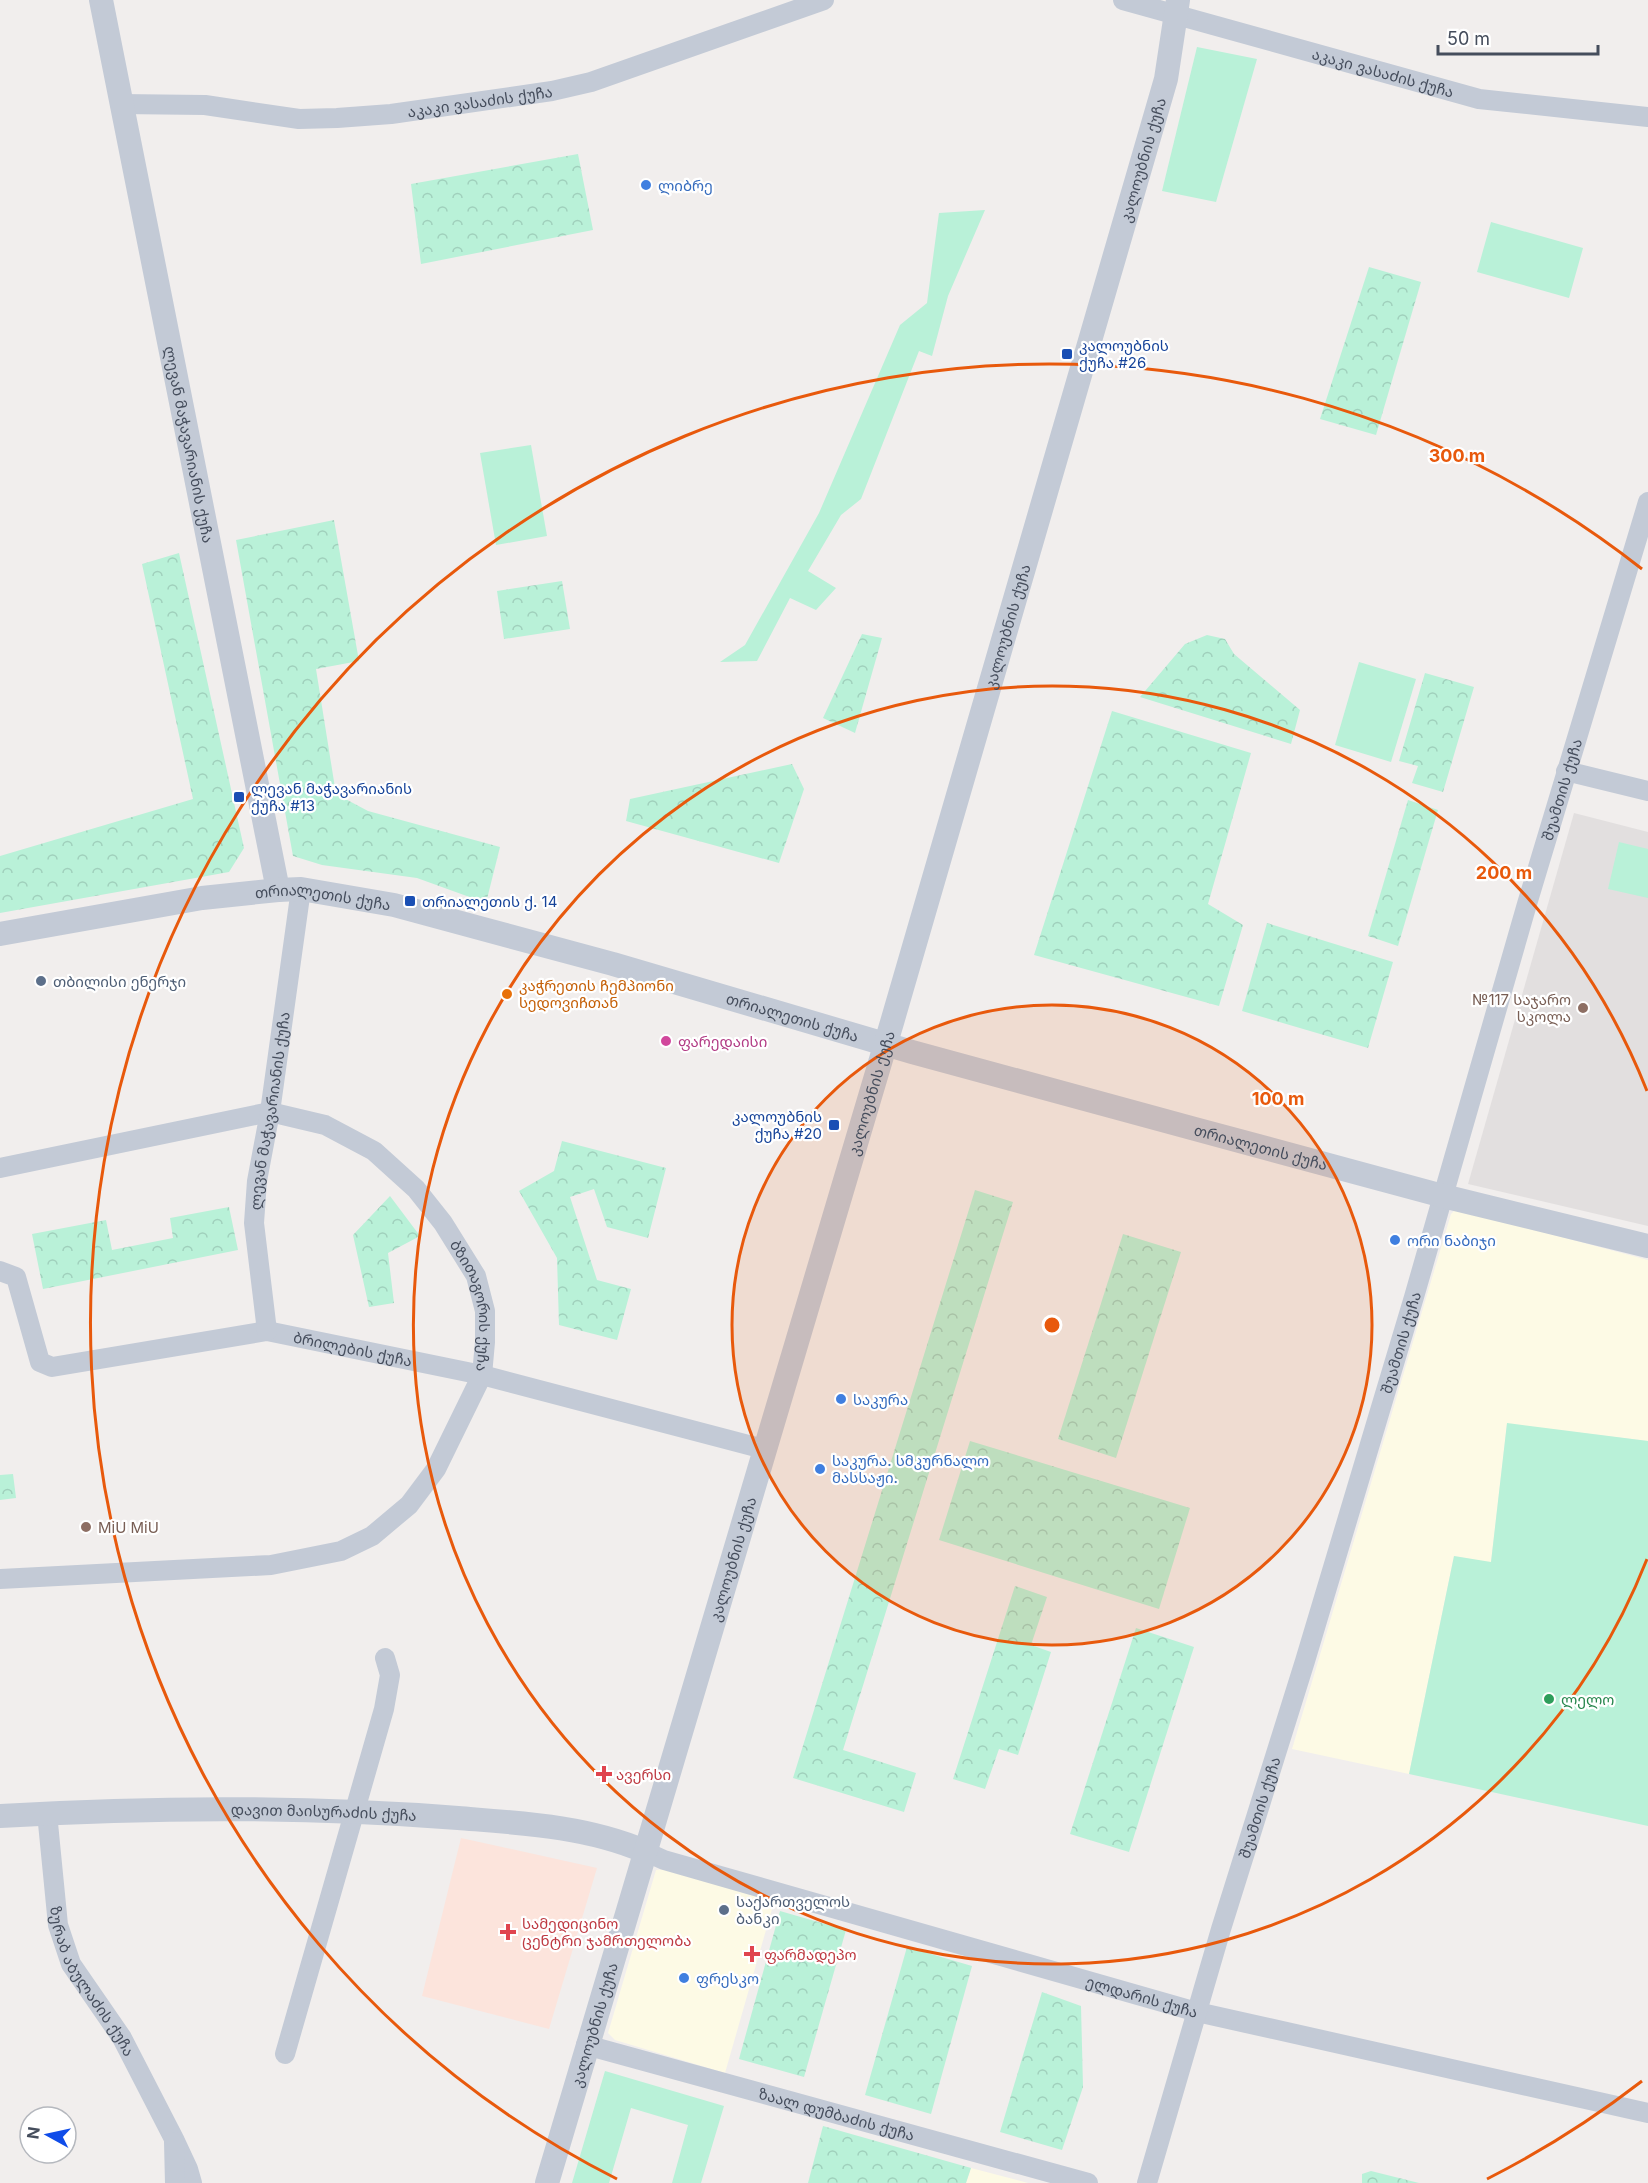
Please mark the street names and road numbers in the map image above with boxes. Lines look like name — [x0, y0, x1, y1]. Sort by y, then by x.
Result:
street label: აკაკი ვასაძის ქუჩა — [1310, 44, 1456, 101]
street label: აკაკი ვასაძის ქუჩა — [406, 82, 554, 121]
street label: კალოუბნის ქუჩა — [1115, 95, 1170, 225]
street label: ლევან მაჭავარიანის ქუჩა — [160, 344, 218, 544]
street label: კალოუბნის ქუჩა — [980, 562, 1034, 691]
street label: შუამთის ქუჩა — [1537, 736, 1586, 843]
street label: თრიალეთის ქუჩა — [254, 879, 392, 914]
street label: თრიალეთის ქუჩა — [724, 988, 861, 1045]
street label: ლევან მაჭავარიანის ქუჩა — [245, 1011, 293, 1211]
street label: კალოუბნის ქუჩა — [843, 1028, 898, 1158]
street label: თრიალეთის ქუჩა — [1192, 1120, 1330, 1174]
street label: ბზითაგორის ქუჩა — [446, 1236, 495, 1372]
street label: შუამთის ქუჩა — [1376, 1289, 1425, 1396]
street label: ბრილების ქუჩა — [292, 1327, 414, 1370]
street label: კალოუბნის ქუჩა — [705, 1494, 760, 1624]
street label: შუამთის ქუჩა — [1234, 1754, 1284, 1861]
street label: დავით მაისურაძის ქუჩა — [231, 1800, 417, 1825]
street label: ზურაბ აბულაძის ქუჩა — [47, 1905, 139, 2059]
street label: კალოუბნის ქუჩა — [566, 1960, 622, 2089]
street label: ელდარის ქუჩა — [1084, 1971, 1200, 2021]
street label: ზაალ დუმბაძის ქუჩა — [757, 2083, 917, 2144]

